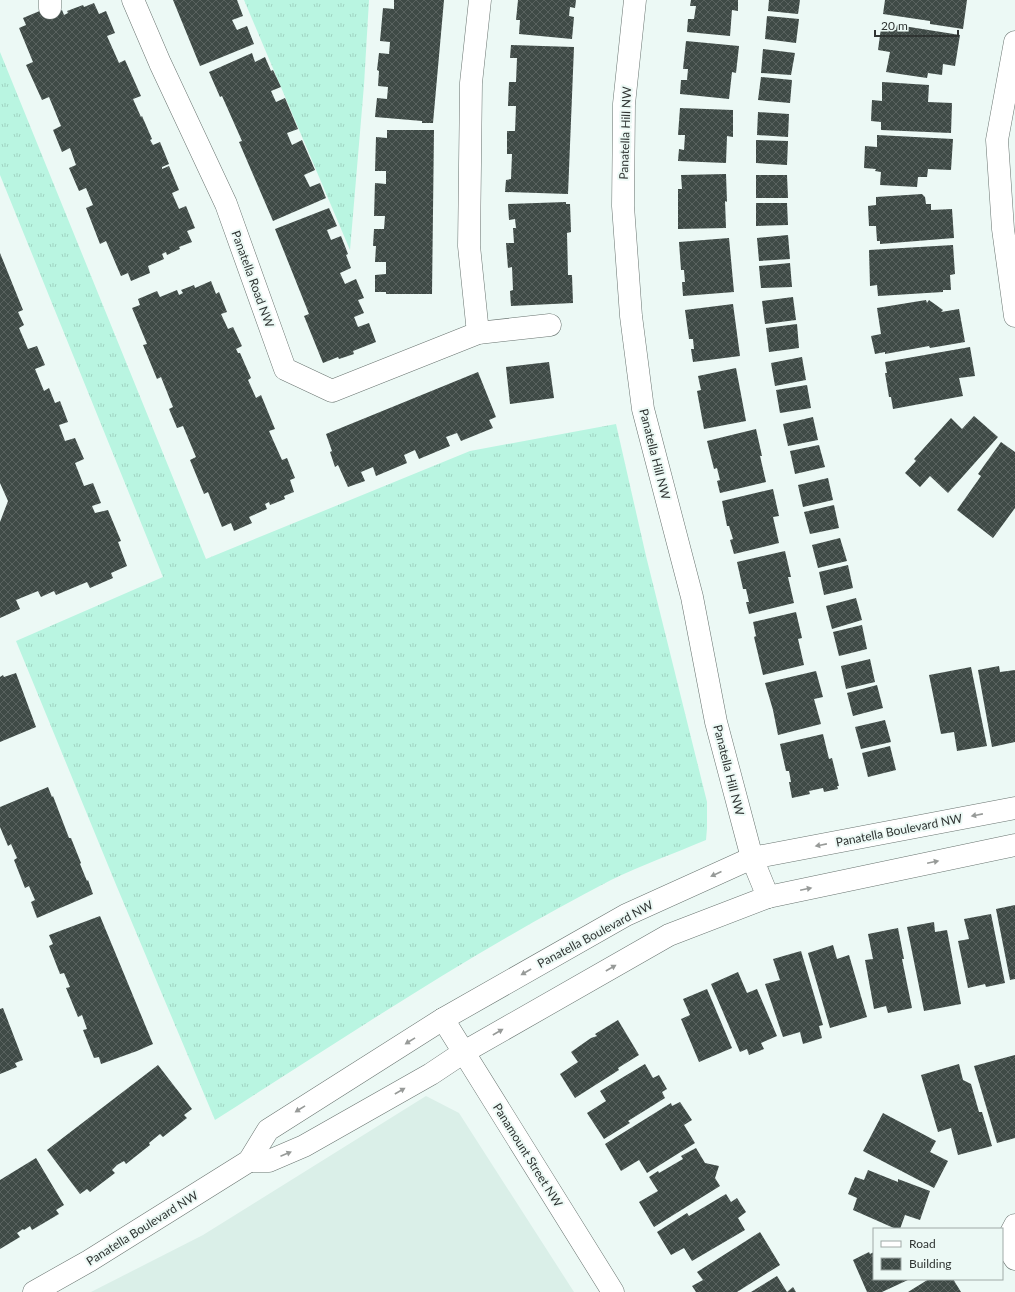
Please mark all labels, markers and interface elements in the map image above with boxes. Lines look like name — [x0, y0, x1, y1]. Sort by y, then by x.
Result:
scale bar — [875, 12, 958, 38]
text: 20 m — [881, 18, 908, 33]
street label: Panatella Hill NW — [616, 86, 634, 180]
street label: Panatella Road NW — [228, 228, 278, 330]
street label: Panatella Hill NW — [636, 407, 674, 502]
street label: Panatella Hill NW — [710, 723, 748, 818]
street label: Panatella Boulevard NW — [834, 810, 964, 850]
one-way arrow — [971, 812, 983, 818]
one-way arrow — [815, 842, 828, 848]
one-way arrow — [927, 859, 939, 865]
one-way arrow — [710, 871, 722, 877]
one-way arrow — [800, 885, 812, 891]
street label: Panatella Boulevard NW — [535, 897, 656, 971]
one-way arrow — [605, 964, 617, 971]
one-way arrow — [520, 968, 532, 975]
one-way arrow — [492, 1029, 504, 1036]
one-way arrow — [405, 1037, 416, 1044]
one-way arrow — [394, 1088, 406, 1095]
street label: Panamount Street NW — [490, 1100, 566, 1210]
one-way arrow — [294, 1106, 306, 1113]
one-way arrow — [281, 1150, 293, 1156]
street label: Panatella Boulevard NW — [83, 1187, 201, 1268]
legend — [873, 1228, 1003, 1280]
text: Road — [909, 1236, 936, 1251]
text: Building — [909, 1256, 952, 1271]

